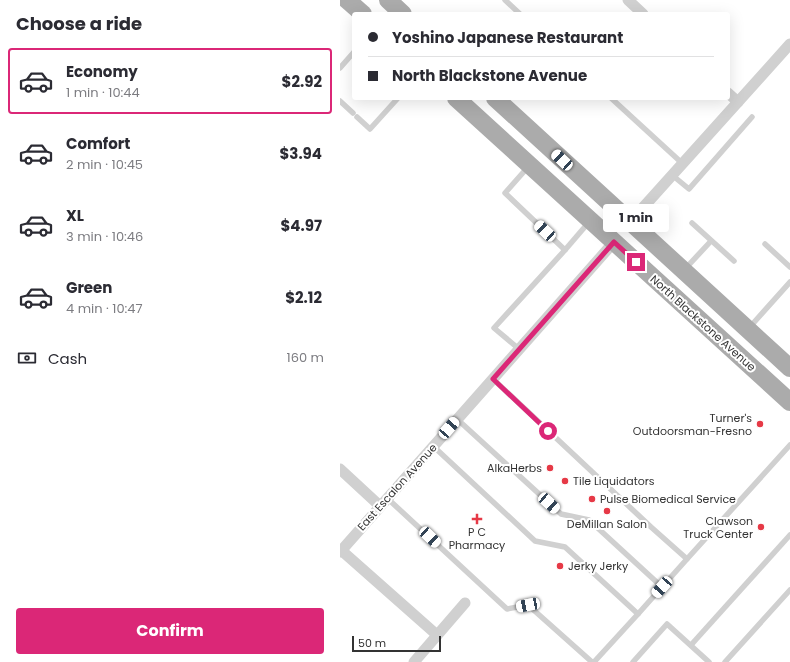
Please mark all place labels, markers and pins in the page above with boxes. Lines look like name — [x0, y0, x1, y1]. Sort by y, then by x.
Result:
place label: Turner's Outdoorsman-Fresno — [633, 410, 752, 439]
marker: Turner's Outdoorsman-Fresno — [755, 419, 765, 429]
place label: AlkaHerbs — [487, 460, 542, 476]
marker: AlkaHerbs — [545, 463, 555, 473]
place label: Tile Liquidators — [573, 473, 655, 489]
marker: Tile Liquidators — [560, 476, 570, 486]
place label: Pulse Biomedical Service — [600, 491, 736, 507]
marker: Pulse Biomedical Service — [587, 494, 597, 504]
marker: DeMillan Salon — [602, 506, 612, 516]
place label: Clawson Truck Center — [683, 513, 753, 542]
marker: P C Pharmacy — [472, 514, 482, 524]
place label: DeMillan Salon — [567, 516, 647, 532]
marker: Clawson Truck Center — [756, 522, 766, 532]
place label: P C Pharmacy — [449, 524, 506, 553]
place label: Jerky Jerky — [568, 558, 629, 574]
marker: Jerky Jerky — [555, 561, 565, 571]

